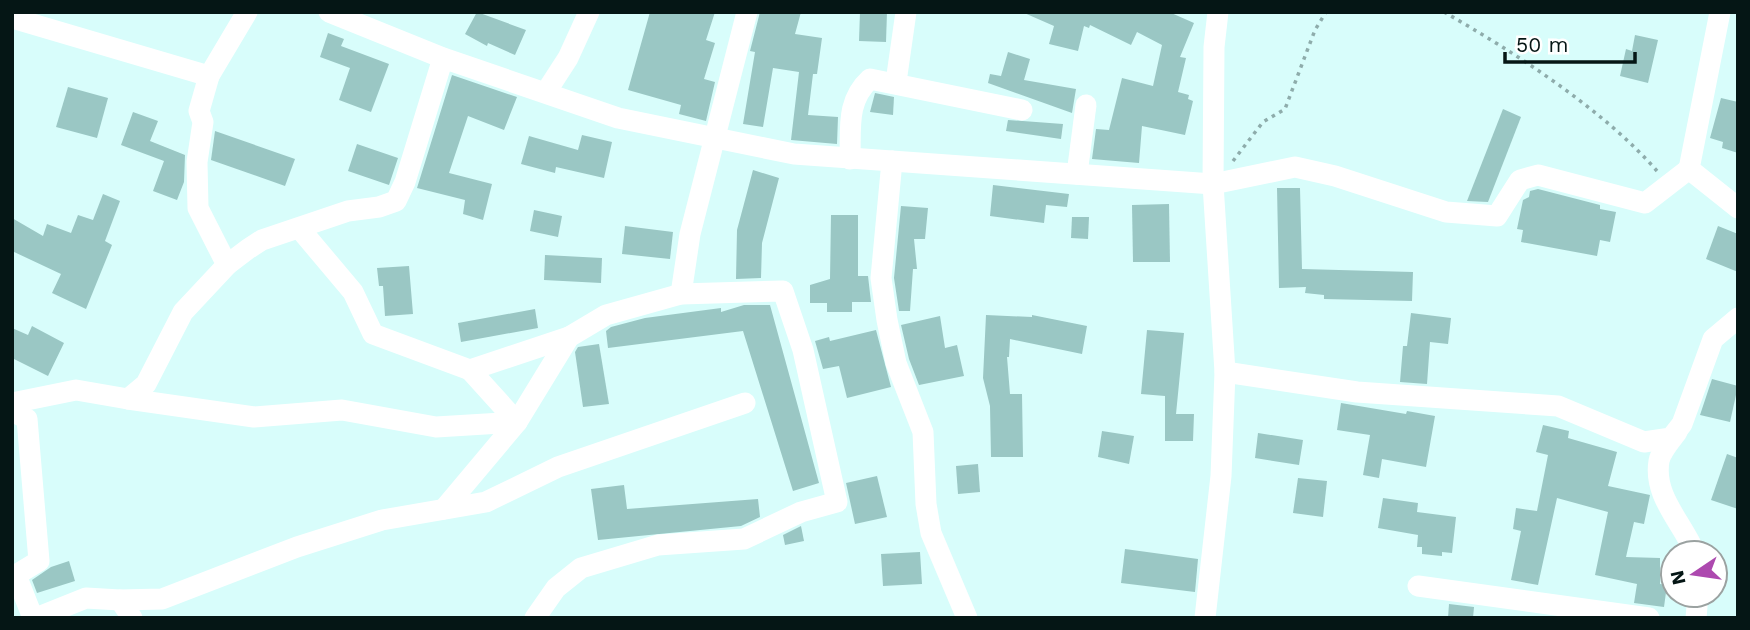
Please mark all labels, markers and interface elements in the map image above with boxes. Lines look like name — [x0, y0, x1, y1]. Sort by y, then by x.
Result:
scale bar — [1505, 21, 1634, 65]
text: 50 m — [1516, 32, 1568, 57]
north arrow — [1659, 539, 1729, 609]
text: N — [1665, 568, 1691, 587]

